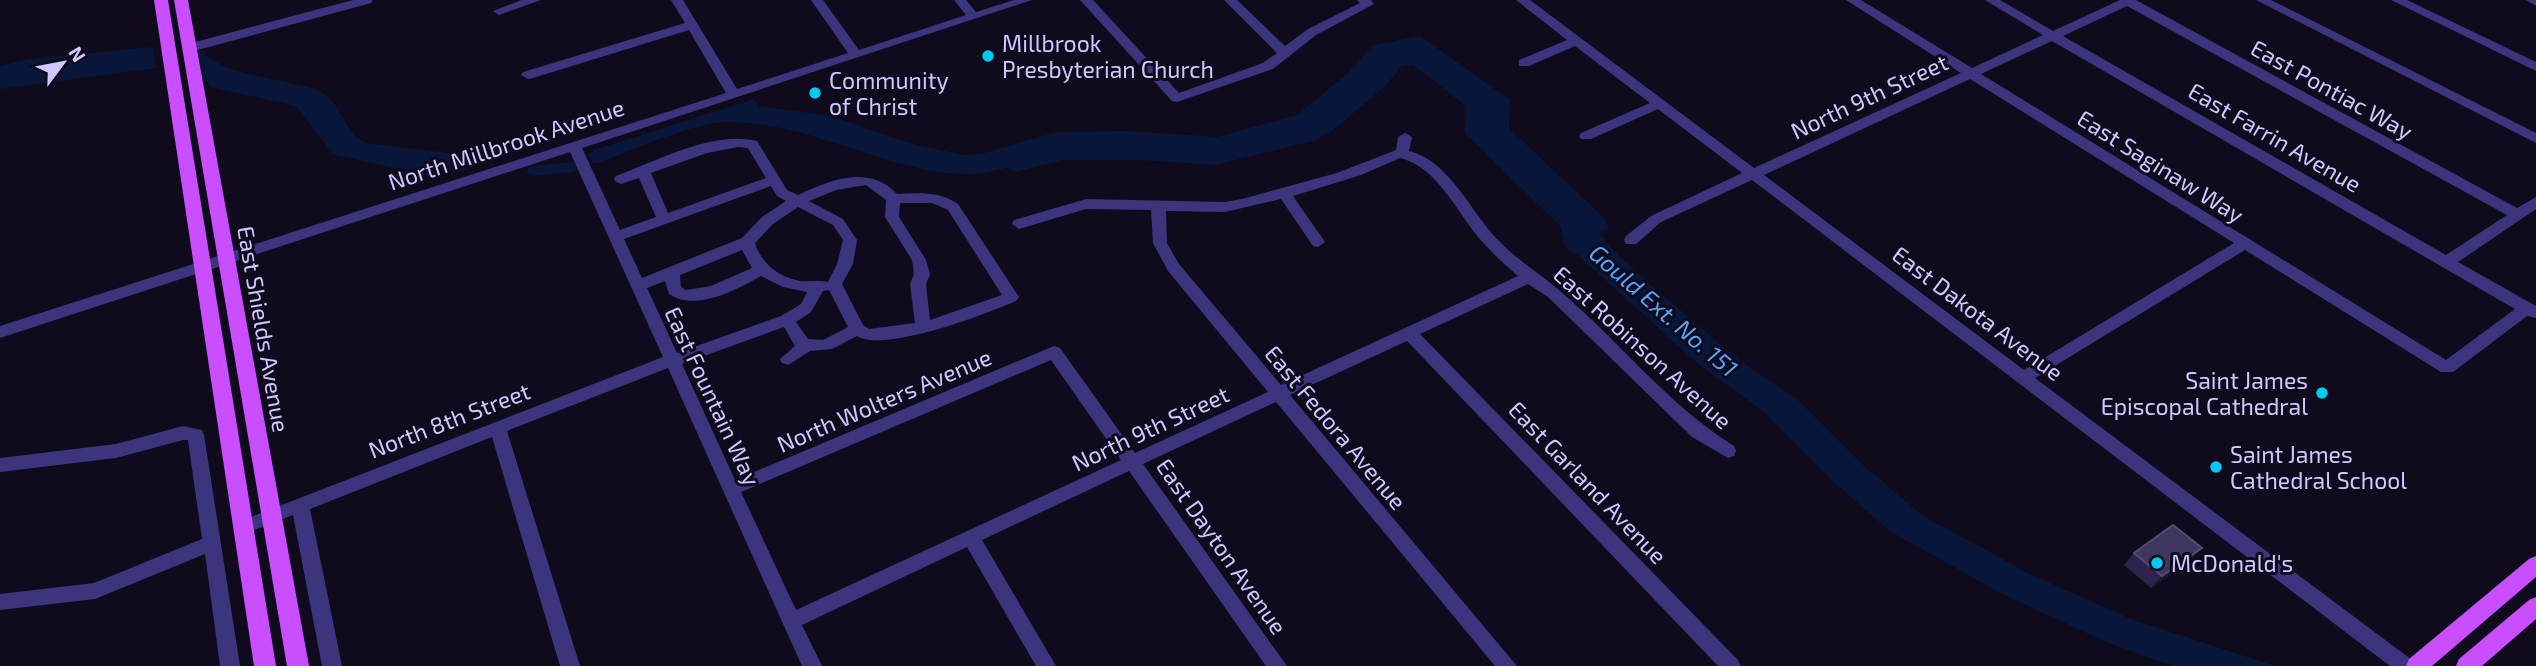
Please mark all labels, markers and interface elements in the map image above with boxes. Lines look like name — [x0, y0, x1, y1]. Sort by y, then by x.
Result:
north arrow — [28, 28, 98, 98]
place label: Millbrook Presbyterian Church — [1002, 29, 1214, 83]
street label: East Pontiac Way — [2246, 33, 2418, 145]
text: N — [64, 42, 91, 66]
street label: North 9th Street — [1786, 47, 1952, 145]
marker: Millbrook Presbyterian Church — [980, 48, 996, 64]
place label: Community of Christ — [829, 66, 949, 120]
street label: East Farrin Avenue — [2184, 76, 2366, 198]
marker: Community of Christ — [807, 85, 823, 101]
street label: North Millbrook Avenue — [384, 93, 628, 195]
street label: East Saginaw Way — [2073, 104, 2249, 228]
street label: East Shields Avenue — [232, 224, 296, 434]
water label: Gould Ext. No. 151 — [1584, 238, 1744, 382]
street label: East Dakota Avenue — [1887, 240, 2069, 386]
street label: East Robinson Avenue — [1548, 260, 1738, 434]
street label: East Fountain Way — [659, 302, 767, 490]
street label: East Fedora Avenue — [1259, 339, 1413, 515]
street label: North Wolters Avenue — [773, 342, 995, 458]
place label: Saint James Episcopal Cathedral — [2101, 366, 2308, 420]
street label: North 8th Street — [364, 376, 534, 464]
street label: North 9th Street — [1067, 379, 1233, 477]
marker: Saint James Episcopal Cathedral — [2314, 385, 2330, 401]
street label: East Garland Avenue — [1503, 395, 1673, 569]
place label: Saint James Cathedral School — [2230, 440, 2407, 494]
street label: East Dayton Avenue — [1151, 453, 1293, 639]
marker: Saint James Cathedral School — [2208, 459, 2224, 475]
place label: McDonald's — [2171, 549, 2293, 577]
marker: McDonald's — [2149, 555, 2165, 571]

